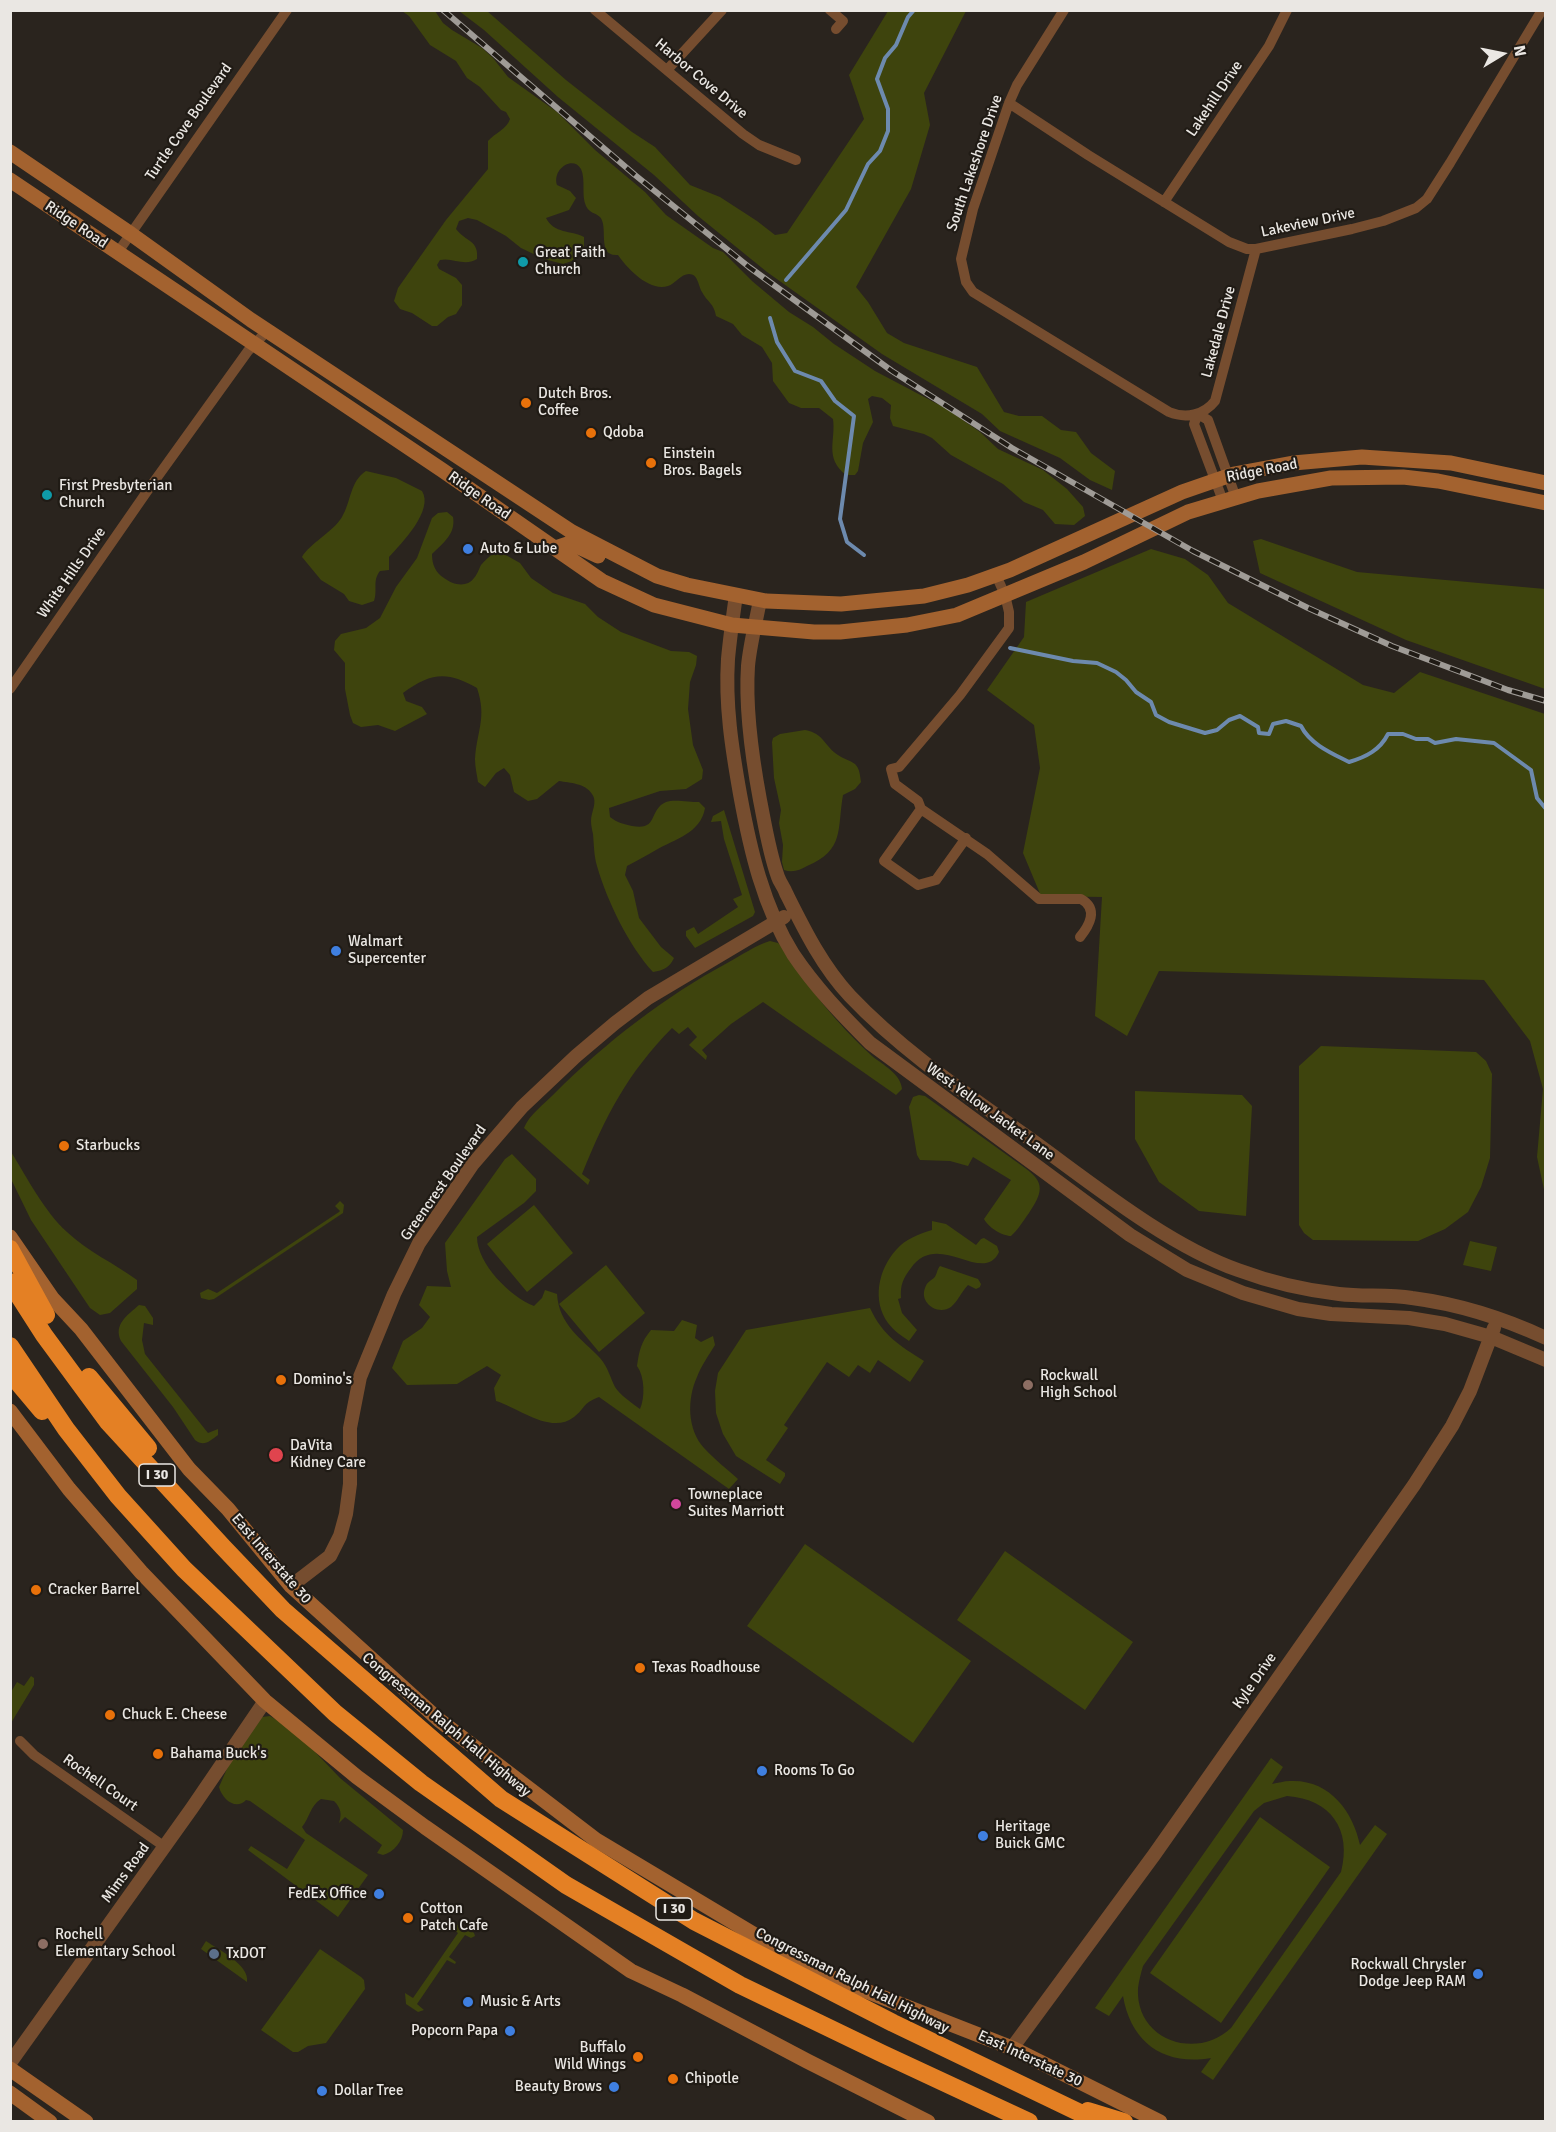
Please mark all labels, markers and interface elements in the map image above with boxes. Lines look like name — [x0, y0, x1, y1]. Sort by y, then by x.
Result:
north arrow — [1472, 24, 1532, 84]
street label: Harbor Cove Drive — [651, 35, 751, 123]
text: N — [1509, 44, 1531, 58]
street label: Lakehill Drive — [1183, 58, 1247, 140]
street label: Turtle Cove Boulevard — [142, 60, 236, 184]
street label: South Lakeshore Drive — [943, 92, 1007, 234]
street label: Ridge Road — [41, 197, 111, 253]
street label: Lakeview Drive — [1259, 204, 1357, 242]
place label: Great Faith Church — [535, 244, 606, 279]
marker: Great Faith Church — [516, 255, 530, 269]
street label: Lakedale Drive — [1198, 284, 1240, 380]
place label: Dutch Bros. Coffee — [538, 385, 612, 420]
marker: Dutch Bros. Coffee — [519, 396, 533, 410]
place label: Qdoba — [603, 424, 644, 442]
marker: Qdoba — [584, 426, 598, 440]
place label: Einstein Bros. Bagels — [663, 445, 742, 480]
street label: Ridge Road — [1225, 455, 1299, 487]
marker: Einstein Bros. Bagels — [644, 456, 658, 470]
street label: Ridge Road — [444, 468, 514, 524]
place label: First Presbyterian Church — [59, 477, 172, 512]
marker: First Presbyterian Church — [40, 488, 54, 502]
street label: White Hills Drive — [34, 524, 110, 622]
place label: Auto & Lube — [480, 540, 557, 558]
marker: Auto & Lube — [461, 542, 475, 556]
place label: Walmart Supercenter — [348, 933, 426, 968]
marker: Walmart Supercenter — [329, 944, 343, 958]
street label: West Yellow Jacket Lane — [922, 1059, 1058, 1165]
street label: Greencrest Boulevard — [397, 1122, 491, 1244]
place label: Starbucks — [76, 1137, 140, 1155]
marker: Starbucks — [57, 1139, 71, 1153]
place label: Rockwall High School — [1040, 1367, 1117, 1402]
place label: Domino's — [293, 1371, 352, 1389]
marker: Domino's — [274, 1373, 288, 1387]
marker: Rockwall High School — [1021, 1378, 1035, 1392]
place label: DaVita Kidney Care — [290, 1437, 366, 1472]
marker: DaVita Kidney Care — [267, 1446, 285, 1464]
road number: I 30 — [139, 1464, 175, 1486]
place label: Towneplace Suites Marriott — [688, 1486, 784, 1521]
marker: Towneplace Suites Marriott — [669, 1497, 683, 1511]
street label: East Interstate 30 — [227, 1510, 315, 1608]
place label: Cracker Barrel — [48, 1581, 140, 1599]
marker: Cracker Barrel — [29, 1583, 43, 1597]
street label: Congressman Ralph Hall Highway — [358, 1649, 534, 1801]
street label: Kyle Drive — [1229, 1649, 1281, 1713]
place label: Texas Roadhouse — [652, 1659, 760, 1677]
marker: Texas Roadhouse — [633, 1661, 647, 1675]
place label: Chuck E. Cheese — [122, 1706, 227, 1724]
marker: Chuck E. Cheese — [103, 1708, 117, 1722]
place label: Bahama Buck's — [170, 1745, 267, 1763]
marker: Bahama Buck's — [151, 1747, 165, 1761]
street label: Rochell Court — [59, 1751, 141, 1815]
place label: Rooms To Go — [774, 1762, 855, 1780]
marker: Rooms To Go — [755, 1764, 769, 1778]
place label: Heritage Buick GMC — [995, 1818, 1065, 1853]
marker: Heritage Buick GMC — [976, 1829, 990, 1843]
street label: Mims Road — [98, 1839, 154, 1907]
place label: FedEx Office — [288, 1885, 367, 1903]
marker: FedEx Office — [372, 1887, 386, 1901]
road number: I 30 — [656, 1898, 692, 1920]
place label: Cotton Patch Cafe — [420, 1900, 488, 1935]
marker: Cotton Patch Cafe — [401, 1911, 415, 1925]
street label: Congressman Ralph Hall Highway — [752, 1924, 952, 2038]
place label: Rochell Elementary School — [55, 1926, 176, 1961]
marker: Rochell Elementary School — [36, 1937, 50, 1951]
place label: TxDOT — [226, 1945, 266, 1963]
marker: TxDOT — [207, 1947, 221, 1961]
place label: Rockwall Chrysler Dodge Jeep RAM — [1351, 1956, 1466, 1991]
marker: Rockwall Chrysler Dodge Jeep RAM — [1471, 1967, 1485, 1981]
place label: Music & Arts — [480, 1993, 561, 2011]
marker: Music & Arts — [461, 1995, 475, 2009]
place label: Popcorn Papa — [411, 2022, 498, 2040]
marker: Popcorn Papa — [503, 2024, 517, 2038]
street label: East Interstate 30 — [975, 2027, 1085, 2091]
place label: Buffalo Wild Wings — [554, 2039, 626, 2074]
marker: Buffalo Wild Wings — [631, 2050, 645, 2064]
place label: Chipotle — [685, 2070, 739, 2088]
marker: Chipotle — [666, 2072, 680, 2086]
place label: Beauty Brows — [515, 2078, 602, 2096]
marker: Beauty Brows — [607, 2080, 621, 2094]
place label: Dollar Tree — [334, 2082, 404, 2100]
marker: Dollar Tree — [315, 2084, 329, 2098]

